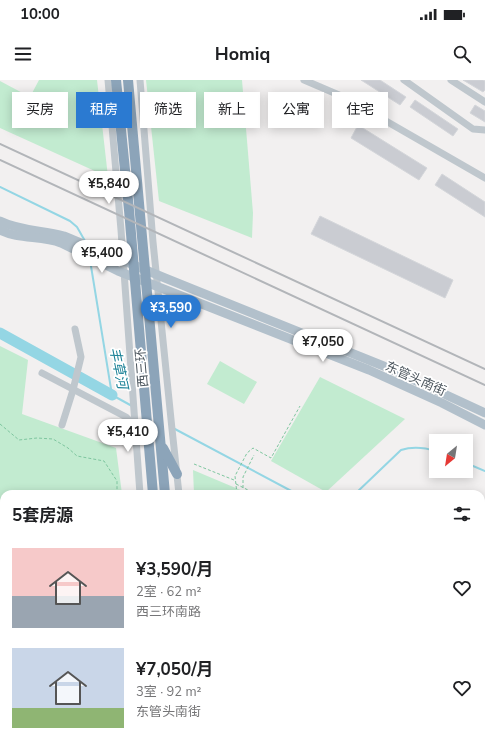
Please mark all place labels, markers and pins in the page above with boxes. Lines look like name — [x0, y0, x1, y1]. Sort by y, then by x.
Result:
pin: ¥5,840 — [76, 171, 142, 205]
pin: ¥5,400 — [69, 240, 135, 274]
pin: ¥3,590 — [138, 295, 204, 329]
pin: ¥7,050 — [290, 329, 356, 363]
pin: ¥5,410 — [95, 419, 161, 453]

